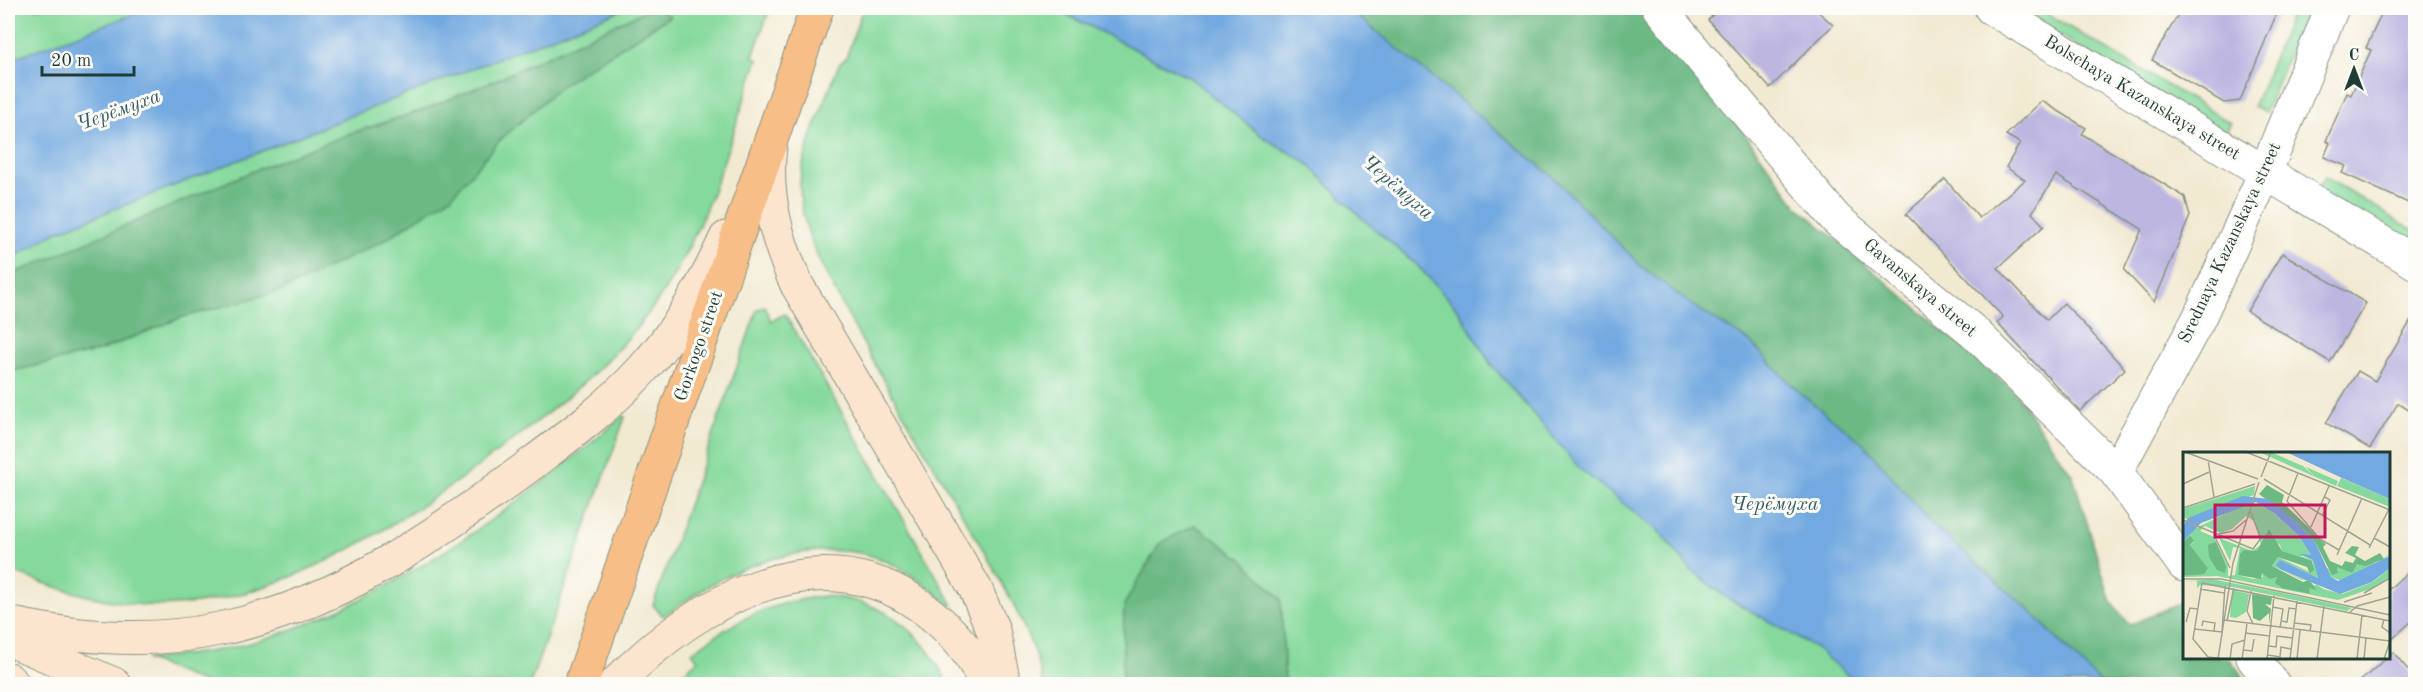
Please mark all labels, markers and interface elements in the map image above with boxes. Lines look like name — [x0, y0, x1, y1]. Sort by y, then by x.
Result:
street label: Bolschaya Kazanskaya street — [2041, 32, 2243, 164]
scale bar — [42, 39, 134, 77]
north arrow — [2324, 39, 2384, 99]
text: С — [2349, 48, 2359, 64]
text: 20 m — [51, 52, 91, 70]
water label: Черёмуха — [75, 87, 164, 135]
street label: Srednaya Kazanskaya street — [2175, 140, 2285, 346]
water label: Черёмуха — [1358, 152, 1437, 224]
street label: Gavanskaya street — [1860, 236, 1980, 340]
street label: Gorkogo street — [672, 288, 726, 404]
inset map — [2183, 452, 2390, 659]
water label: Черёмуха — [1731, 495, 1819, 515]

